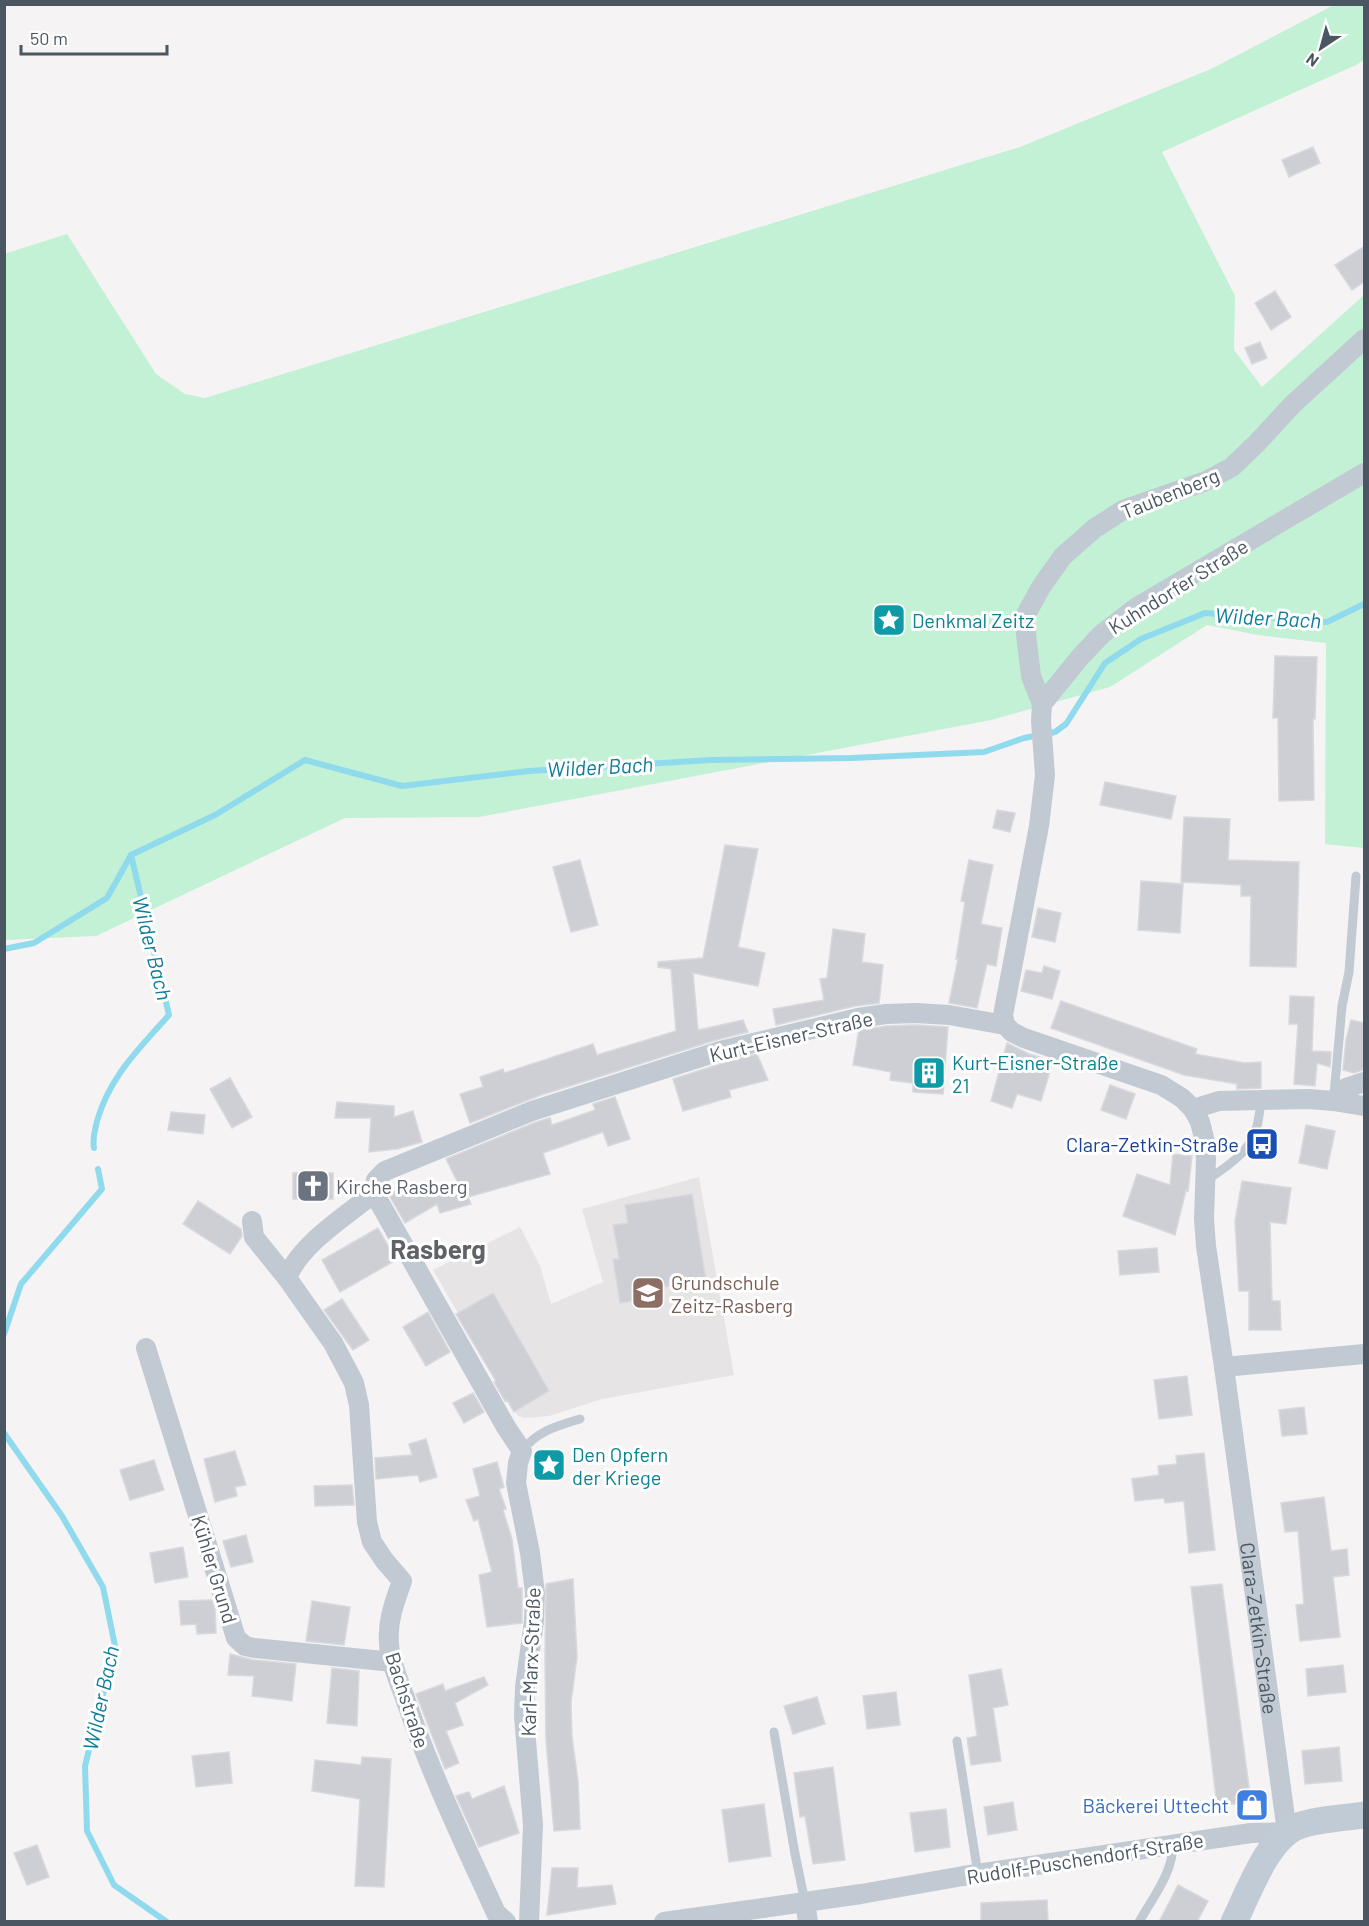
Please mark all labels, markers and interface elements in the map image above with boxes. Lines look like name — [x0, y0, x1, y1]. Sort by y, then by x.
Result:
scale bar — [21, 18, 166, 56]
north arrow — [1291, 18, 1351, 78]
text: 50 m — [30, 27, 68, 49]
text: N — [1302, 50, 1322, 71]
street label: Taubenberg — [1118, 463, 1222, 523]
street label: Kuhndorfer Straße — [1104, 533, 1252, 639]
place icon: Denkmal Zeitz — [871, 602, 907, 638]
water label: Wilder Bach — [1214, 602, 1322, 632]
place label: Denkmal Zeitz — [912, 608, 1034, 632]
water label: Wilder Bach — [546, 751, 654, 781]
water label: Wilder Bach — [128, 893, 178, 1003]
street label: Kurt-Eisner-Straße — [707, 1006, 875, 1066]
place label: Kurt-Eisner-Straße 21 — [952, 1050, 1119, 1097]
building icon: Kurt-Eisner-Straße 21 — [911, 1055, 947, 1091]
bus stop icon: Clara-Zetkin-Straße — [1244, 1126, 1280, 1162]
place label: Clara-Zetkin-Straße — [1066, 1132, 1239, 1156]
church icon: Kirche Rasberg — [295, 1168, 331, 1204]
place label: Kirche Rasberg — [336, 1174, 467, 1198]
district label: Rasberg — [390, 1233, 486, 1264]
place label: Grundschule Zeitz-Rasberg — [671, 1270, 793, 1317]
school or university icon: Grundschule Zeitz-Rasberg — [630, 1275, 666, 1311]
place label: Den Opfern der Kriege — [572, 1442, 668, 1489]
place icon: Den Opfern der Kriege — [531, 1447, 567, 1483]
street label: Kühler Grund — [187, 1512, 243, 1626]
street label: Clara-Zetkin-Straße — [1236, 1541, 1283, 1716]
street label: Karl-Marx-Straße — [515, 1587, 545, 1737]
water label: Wilder Bach — [77, 1643, 123, 1753]
street label: Bachstraße — [381, 1649, 435, 1751]
shop icon: Bäckerei Uttecht — [1234, 1787, 1270, 1823]
place label: Bäckerei Uttecht — [1083, 1793, 1229, 1817]
street label: Rudolf-Puschendorf-Straße — [965, 1827, 1205, 1889]

